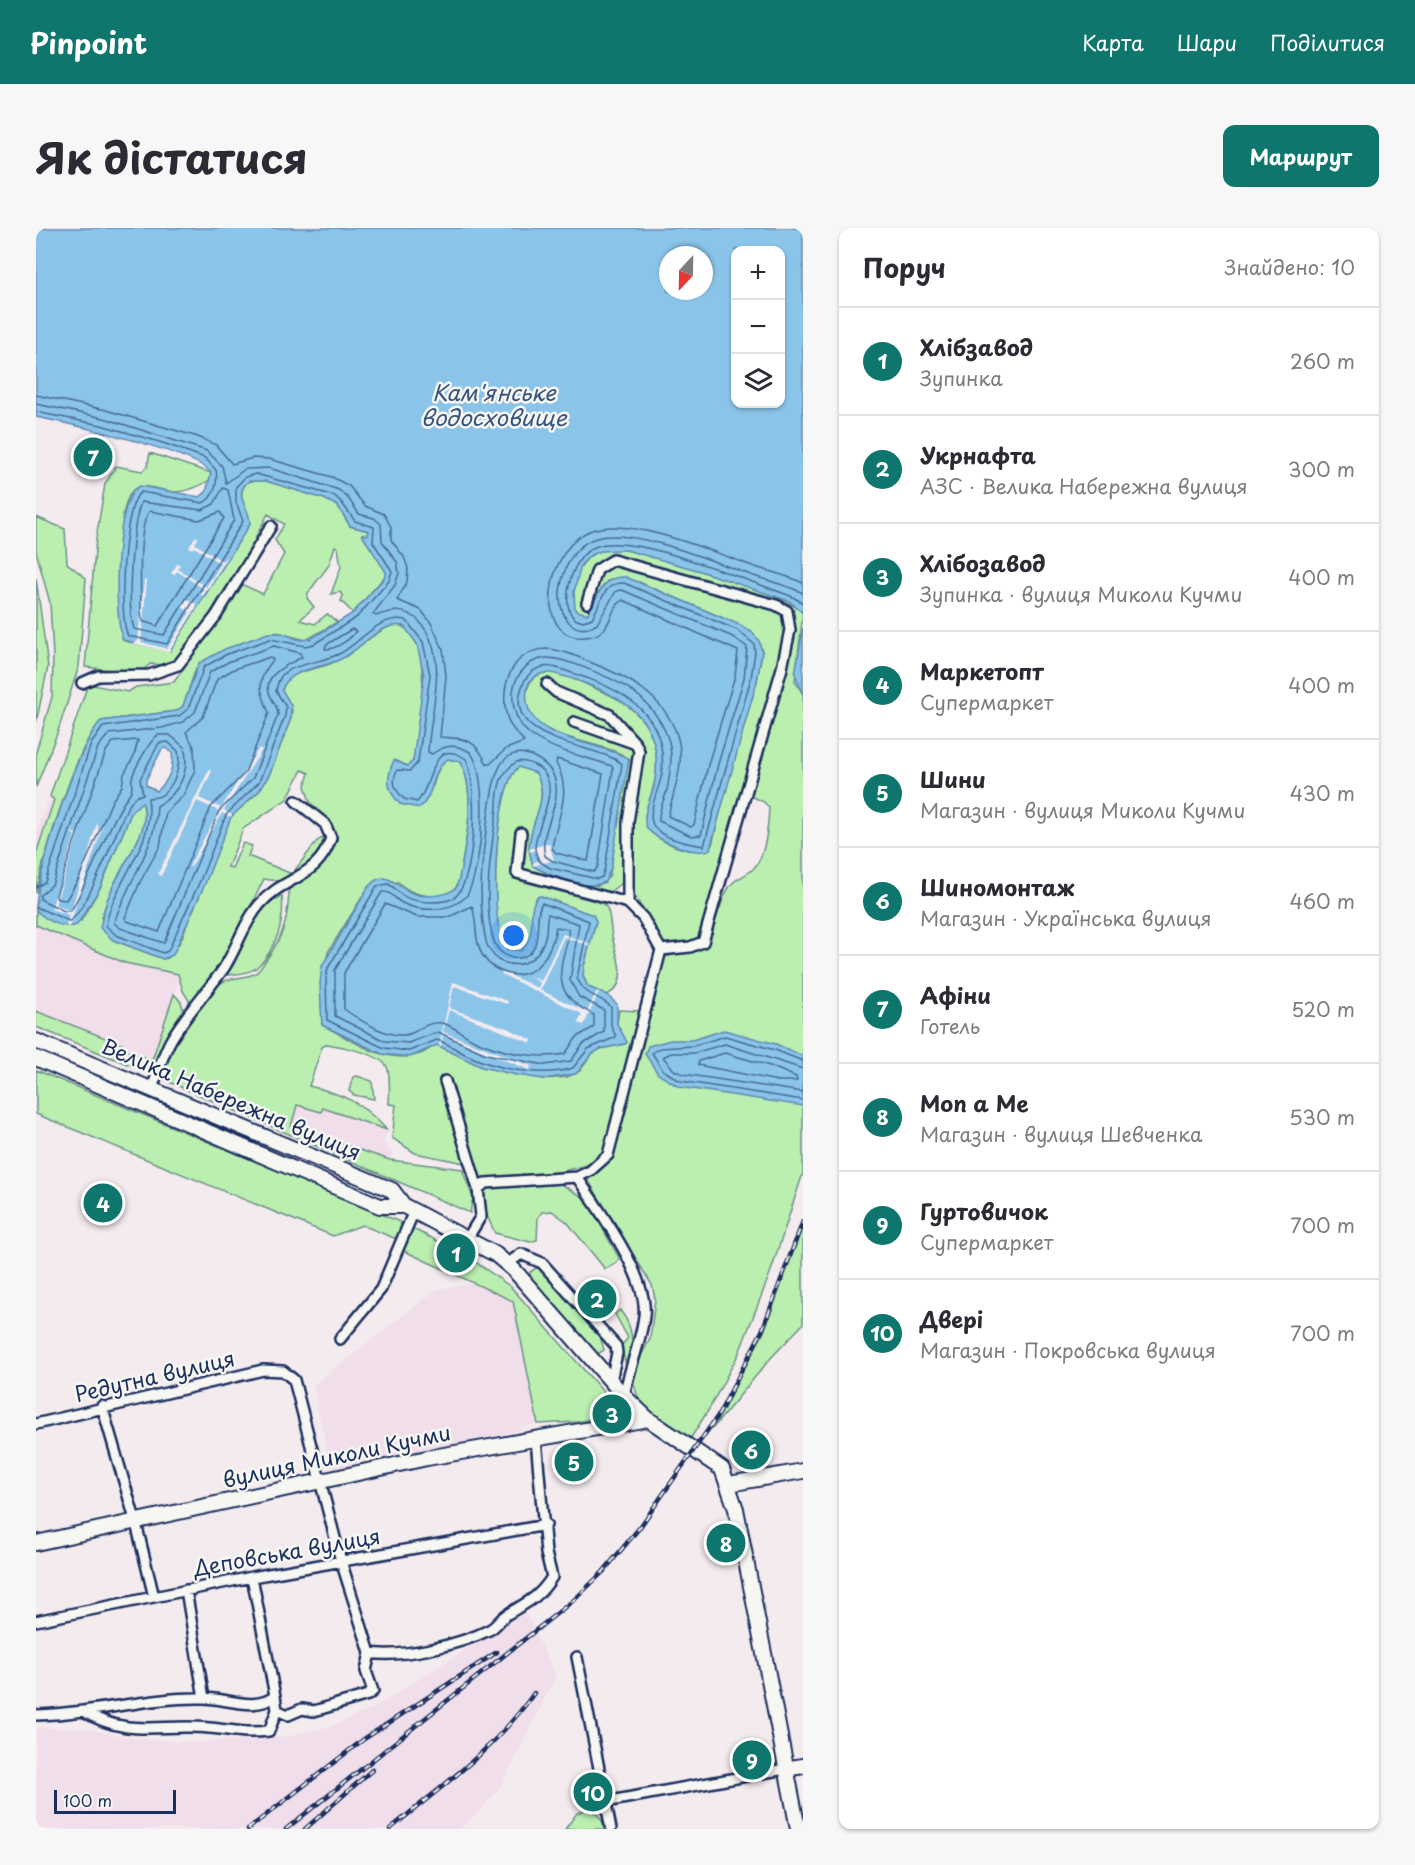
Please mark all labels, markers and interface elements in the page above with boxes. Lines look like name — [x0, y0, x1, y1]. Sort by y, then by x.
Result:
text: Pinpoint — [30, 21, 147, 64]
text: Карта — [1082, 26, 1144, 58]
text: Шари — [1177, 26, 1237, 58]
text: Поділитися — [1270, 26, 1385, 58]
text: Як дістатися — [36, 125, 308, 188]
button: Маршрут — [1223, 125, 1379, 187]
north arrow — [659, 246, 713, 300]
map controls — [731, 246, 785, 408]
button: + — [731, 246, 785, 300]
text: Поруч — [863, 248, 946, 287]
text: Знайдено: 10 — [1225, 252, 1355, 282]
button: − — [731, 300, 785, 354]
text: Хлібзавод — [920, 330, 1033, 363]
text: 1 — [878, 346, 887, 376]
text: 260 m — [1290, 346, 1355, 376]
button: layers — [731, 354, 785, 408]
text: Зупинка — [920, 363, 1003, 393]
water label: Кам'янське водосховище — [421, 375, 568, 433]
pin: 7 — [74, 434, 112, 480]
text: Укрнафта — [920, 438, 1036, 471]
text: 2 — [875, 454, 890, 484]
text: 300 m — [1288, 454, 1355, 484]
text: АЗС · Велика Набережна вулиця — [920, 471, 1247, 501]
text: Хлібозавод — [920, 546, 1046, 579]
text: 3 — [876, 562, 889, 592]
text: 400 m — [1288, 562, 1355, 592]
text: Зупинка · вулиця Миколи Кучми — [920, 579, 1242, 609]
text: Маркетопт — [920, 654, 1044, 687]
text: 4 — [876, 670, 889, 700]
text: 400 m — [1288, 670, 1355, 700]
text: Супермаркет — [920, 687, 1053, 717]
text: Шини — [920, 762, 986, 795]
text: 5 — [876, 778, 889, 808]
text: 430 m — [1290, 778, 1355, 808]
text: Магазин · вулиця Миколи Кучми — [920, 795, 1245, 825]
text: Шиномонтаж — [920, 870, 1074, 903]
text: 6 — [875, 886, 890, 916]
text: 460 m — [1289, 886, 1355, 916]
text: Магазин · Українська вулиця — [920, 903, 1212, 933]
your location — [499, 921, 528, 950]
text: Афіни — [920, 978, 991, 1011]
text: 7 — [877, 994, 888, 1024]
text: 520 m — [1291, 994, 1355, 1024]
text: Готель — [920, 1011, 980, 1041]
street label: Велика Набережна вулиця — [97, 1029, 367, 1167]
text: Mon a Me — [920, 1086, 1028, 1119]
text: 8 — [876, 1102, 889, 1132]
text: 530 m — [1289, 1102, 1355, 1132]
text: Магазин · вулиця Шевченка — [920, 1119, 1202, 1149]
pin: 4 — [84, 1180, 122, 1226]
text: Гуртовичок — [920, 1194, 1048, 1227]
text: 9 — [877, 1210, 888, 1240]
text: 700 m — [1290, 1210, 1355, 1240]
text: Супермаркет — [920, 1227, 1053, 1257]
pin: 1 — [436, 1230, 476, 1276]
pin: 2 — [578, 1276, 616, 1322]
text: Двері — [920, 1302, 983, 1335]
text: 10 — [870, 1318, 895, 1348]
text: 700 m — [1290, 1318, 1355, 1348]
text: Магазин · Покровська вулиця — [920, 1335, 1216, 1365]
street label: Редутна вулиця — [71, 1341, 238, 1409]
pin: 3 — [592, 1392, 632, 1436]
street label: вулиця Миколи Кучми — [220, 1415, 454, 1495]
pin: 6 — [732, 1428, 770, 1472]
pin: 5 — [554, 1440, 594, 1484]
street label: Деповська вулиця — [190, 1519, 383, 1583]
pin: 8 — [706, 1520, 746, 1566]
pin: 9 — [732, 1738, 772, 1783]
pin: 10 — [574, 1770, 612, 1814]
scale bar — [54, 1787, 176, 1814]
text: 100 m — [63, 1788, 112, 1812]

